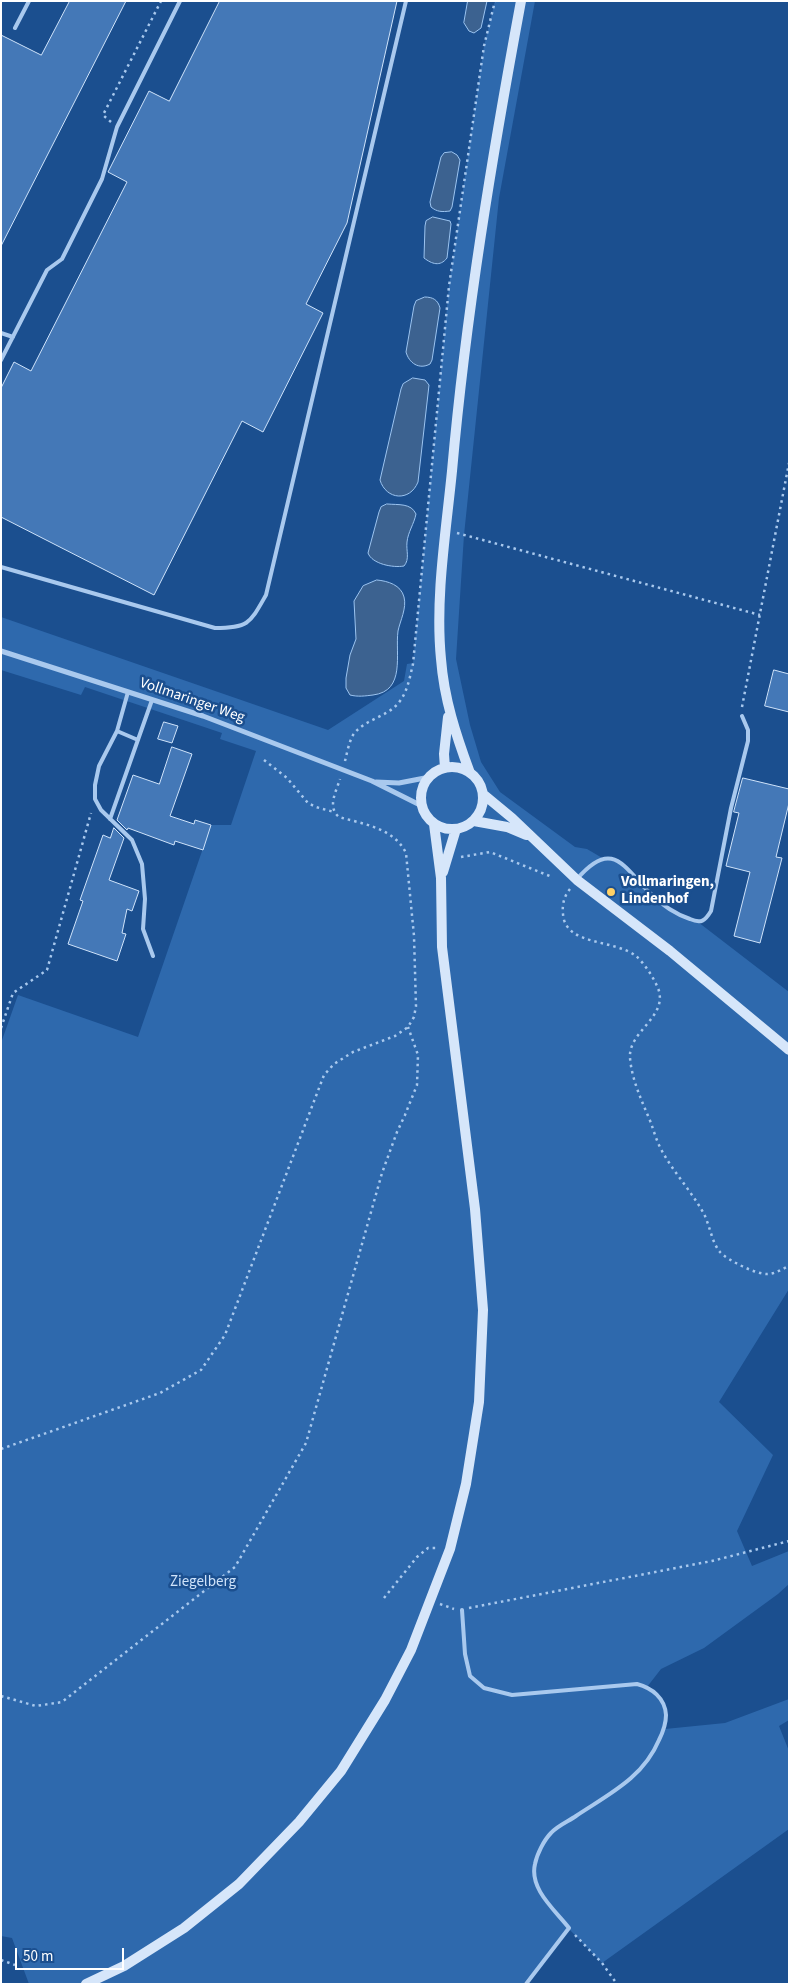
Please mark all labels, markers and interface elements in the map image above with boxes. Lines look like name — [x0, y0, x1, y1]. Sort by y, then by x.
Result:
street label: Vollmaringer Weg — [137, 675, 247, 727]
place label: Vollmaringen, Lindenhof — [621, 874, 714, 909]
marker: Vollmaringen, Lindenhof — [605, 886, 617, 898]
park label: Ziegelberg — [170, 1574, 236, 1592]
scale bar — [18, 1938, 126, 1970]
text: 50 m — [23, 1946, 53, 1967]

